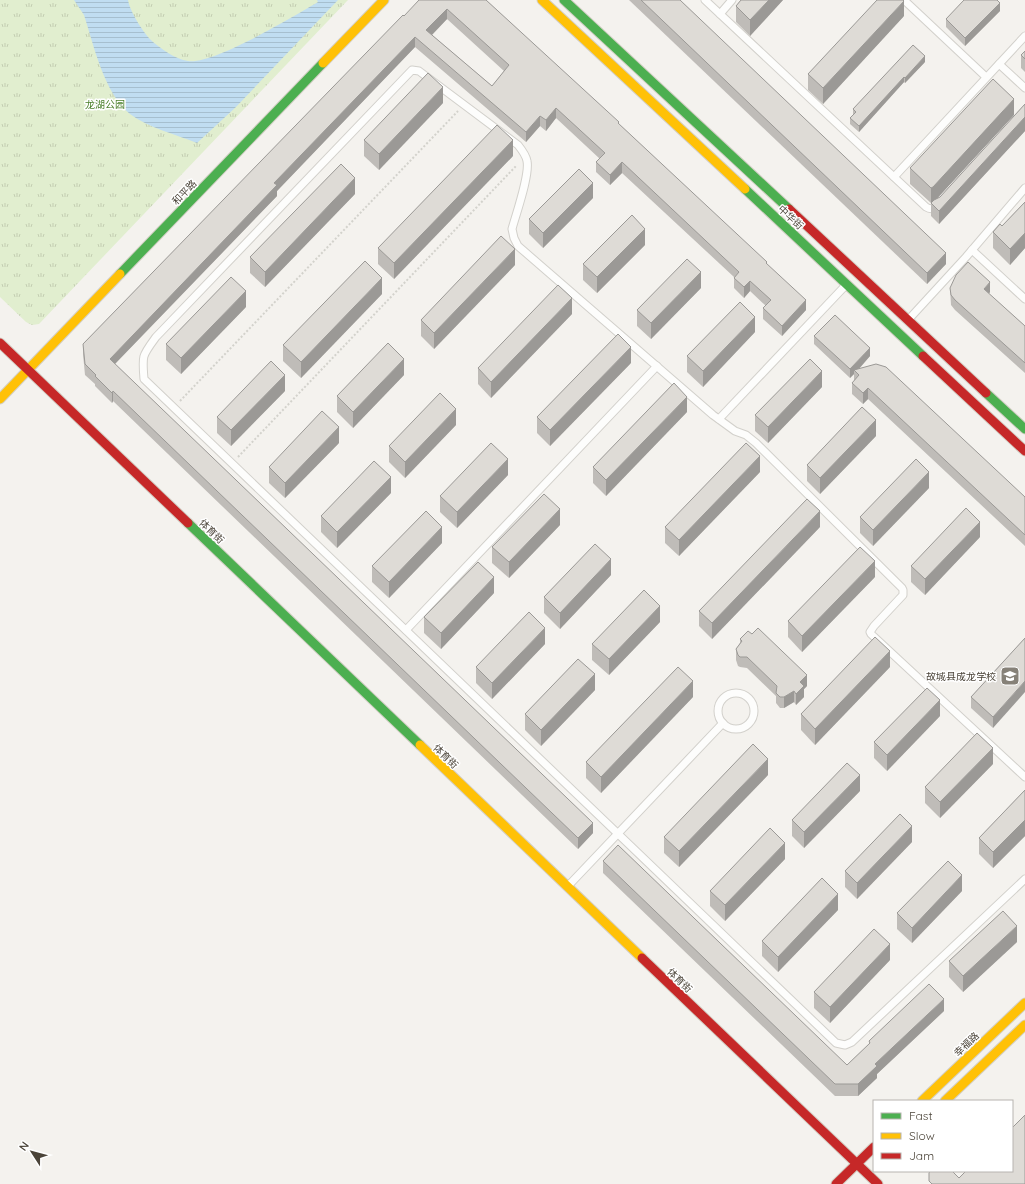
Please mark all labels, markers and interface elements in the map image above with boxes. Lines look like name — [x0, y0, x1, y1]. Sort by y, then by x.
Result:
park label: 龙湖公园 — [85, 98, 125, 111]
street label: 和平路 — [169, 177, 199, 208]
street label: 中华街 — [775, 202, 806, 232]
street label: 体育街 — [196, 516, 227, 546]
school or university icon: 故城县成龙学校 — [999, 665, 1021, 687]
place label: 故城县成龙学校 — [926, 670, 996, 683]
street label: 体育街 — [430, 741, 461, 771]
street label: 体育街 — [664, 965, 695, 995]
street label: 幸福路 — [951, 1029, 982, 1059]
legend — [873, 1100, 1013, 1172]
text: Fast — [909, 1108, 933, 1123]
text: Slow — [909, 1128, 935, 1143]
north arrow — [12, 1132, 52, 1172]
text: N — [16, 1139, 32, 1154]
text: Jam — [909, 1148, 934, 1163]

